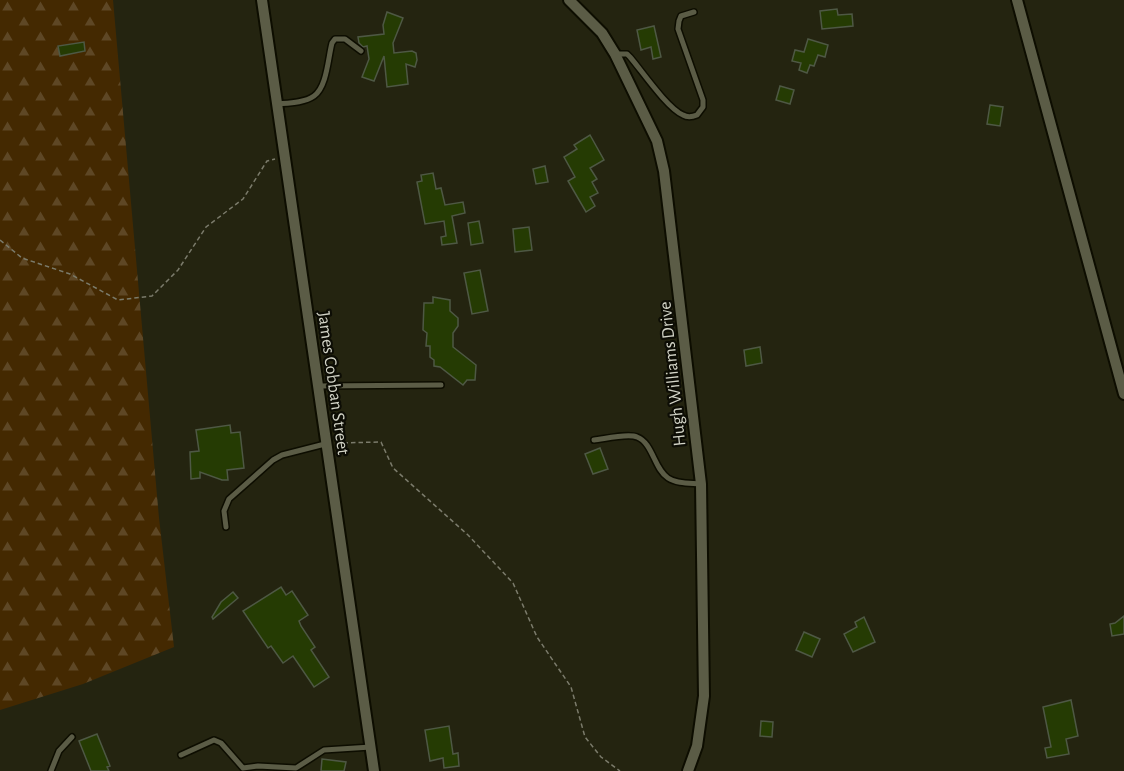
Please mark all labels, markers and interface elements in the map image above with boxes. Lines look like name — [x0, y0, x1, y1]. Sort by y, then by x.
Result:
street label: Hugh Williams Drive — [656, 301, 690, 447]
street label: James Cobban Street — [314, 310, 352, 456]

